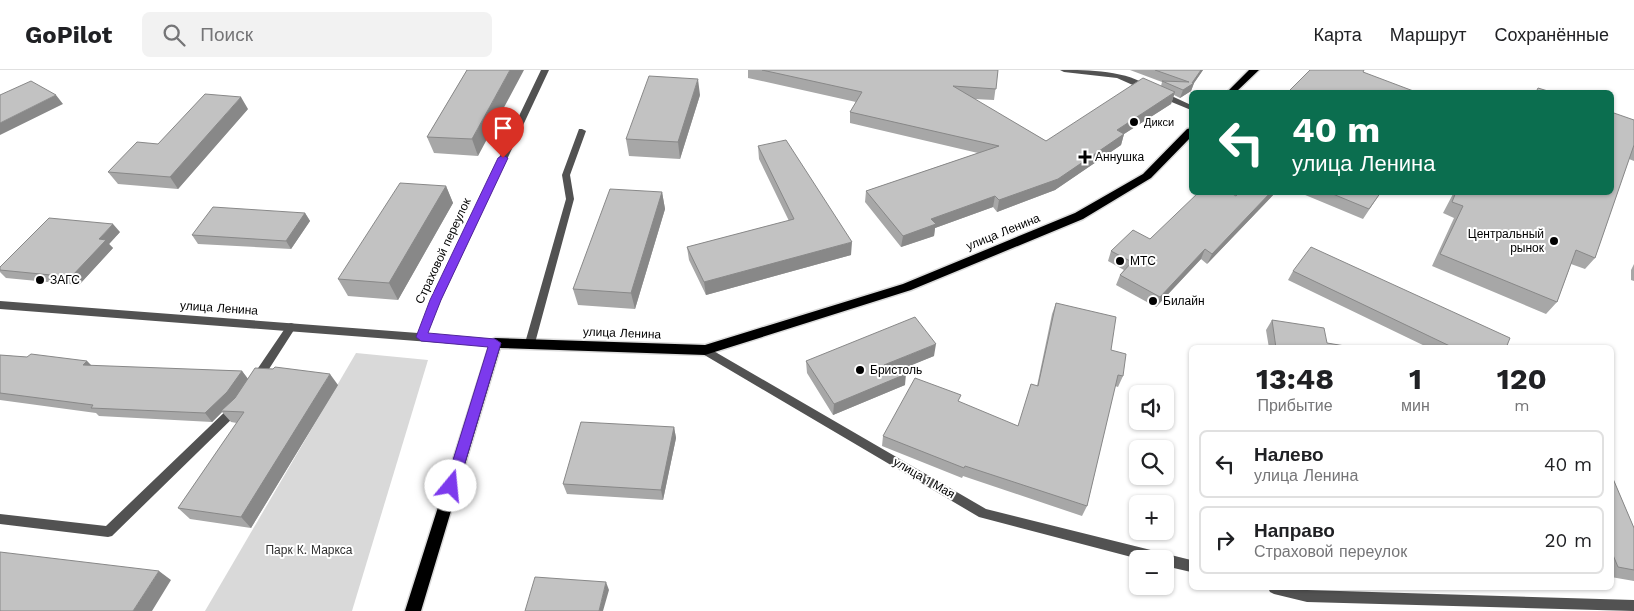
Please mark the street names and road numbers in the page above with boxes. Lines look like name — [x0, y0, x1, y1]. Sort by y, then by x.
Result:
street label: Страховой переулок — [412, 195, 474, 306]
street label: улица Ленина — [964, 211, 1042, 253]
street label: улица Ленина — [179, 298, 259, 318]
street label: улица Ленина — [583, 325, 662, 341]
street label: улица 1 Мая — [891, 455, 957, 501]

